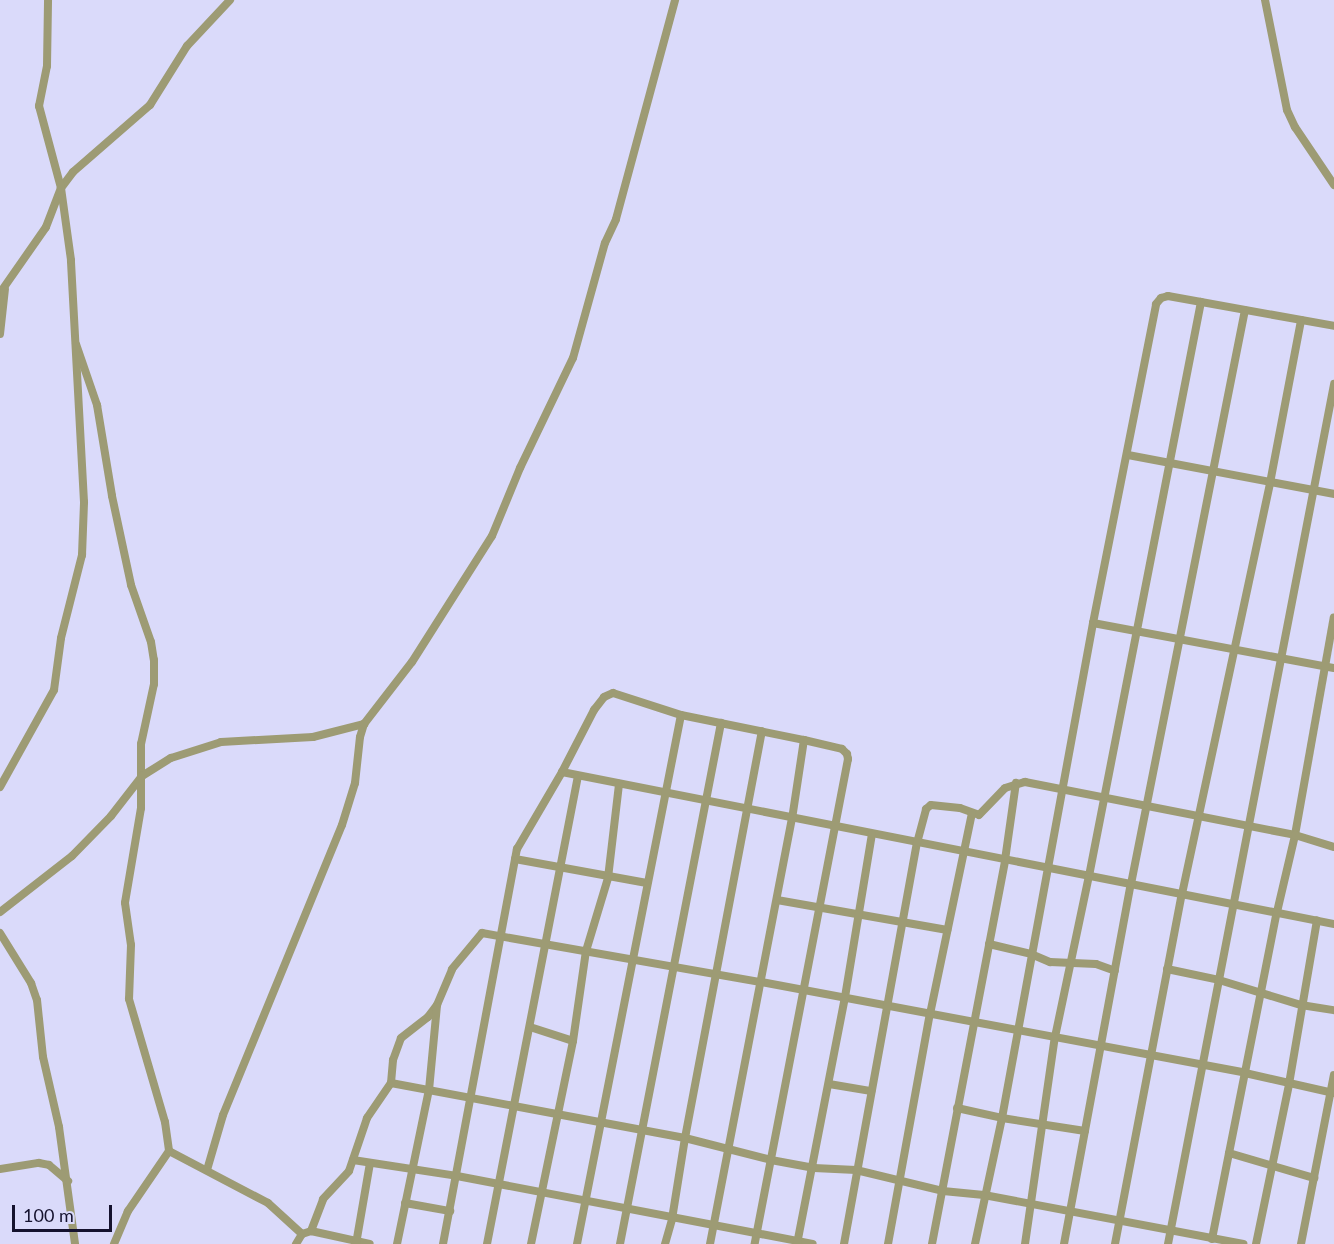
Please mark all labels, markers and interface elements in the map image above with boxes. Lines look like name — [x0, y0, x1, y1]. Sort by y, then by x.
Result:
scale bar — [15, 1193, 116, 1231]
text: 100 m — [23, 1204, 74, 1226]

